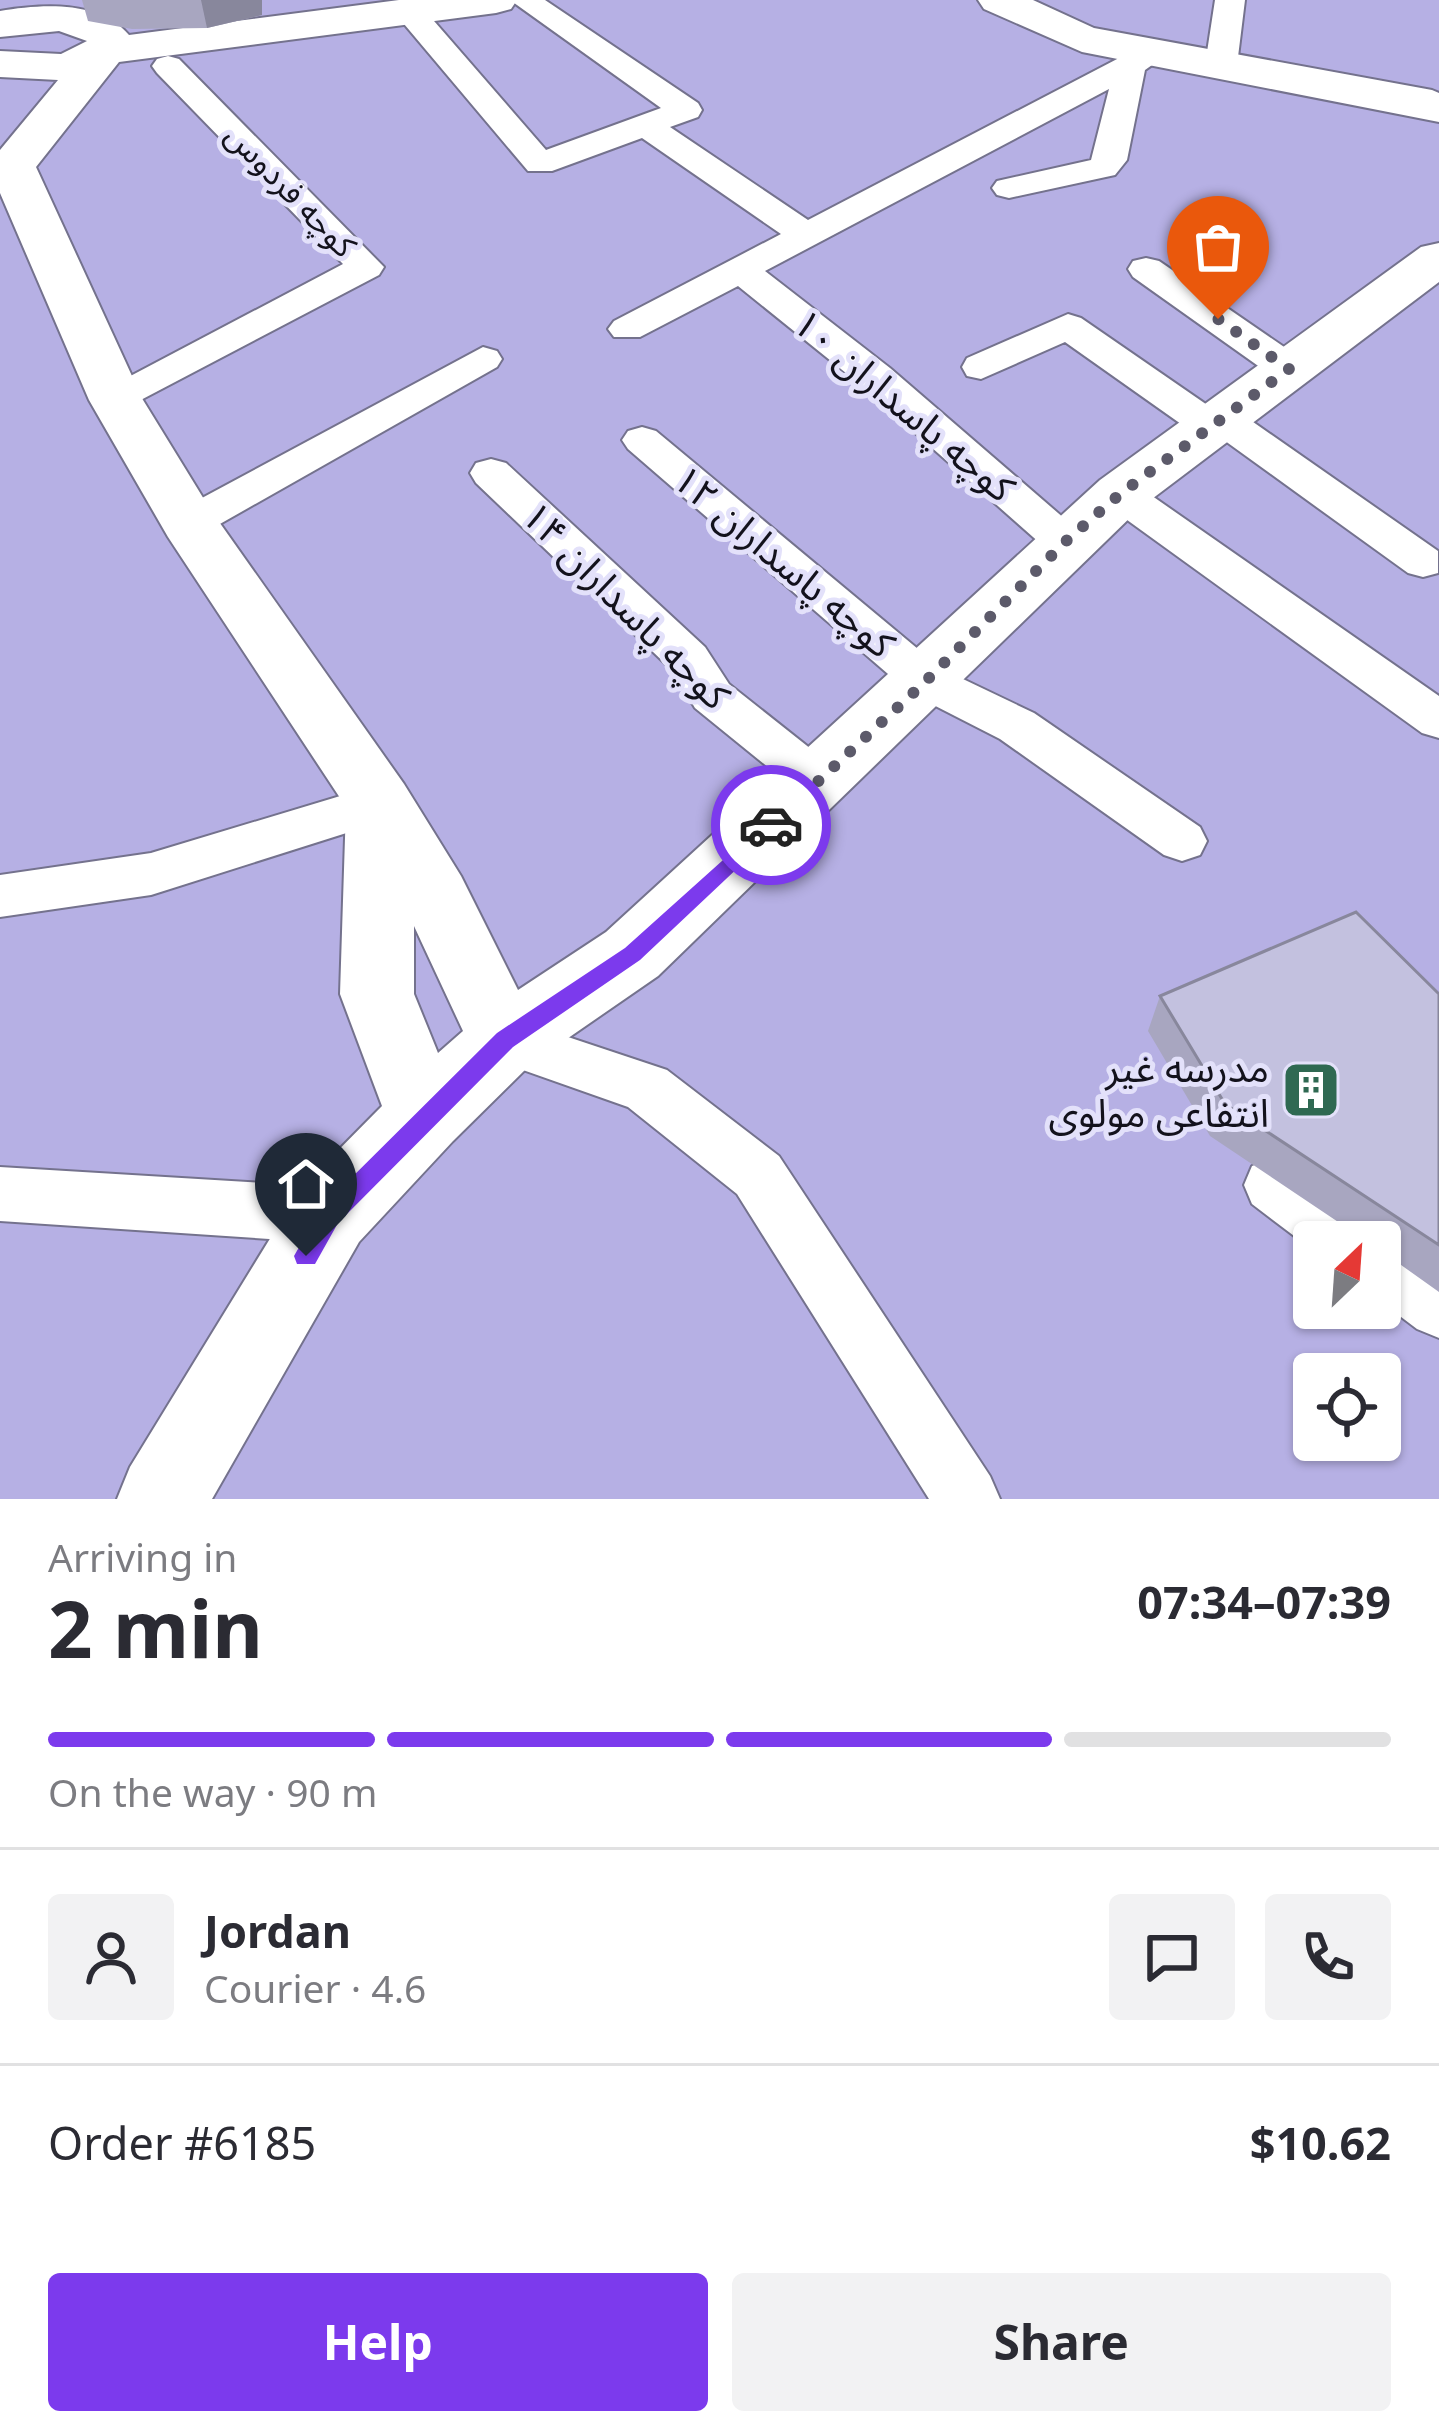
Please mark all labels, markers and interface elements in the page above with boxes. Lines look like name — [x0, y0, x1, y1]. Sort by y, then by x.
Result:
street label: کوچه فردوس — [216, 113, 367, 267]
pin — [1167, 196, 1269, 319]
icon: bag — [1185, 214, 1251, 280]
street label: کوچه پاسداران ۱۰ — [782, 295, 1028, 514]
street label: کوچه پاسداران ۱۲ — [662, 451, 908, 670]
street label: کوچه پاسداران ۱۴ — [510, 488, 743, 721]
courier — [711, 765, 831, 885]
icon: car — [738, 792, 804, 858]
place label: مدرسه غیر انتفاعی مولوی — [1048, 1040, 1269, 1138]
building icon: مدرسه غیر انتفاعی مولوی — [1280, 1059, 1342, 1121]
pin — [255, 1133, 357, 1256]
icon: home — [273, 1151, 339, 1217]
north arrow — [1293, 1221, 1401, 1329]
map controls — [1293, 1221, 1401, 1461]
button: locate — [1293, 1353, 1401, 1461]
text: Arriving in — [48, 1530, 237, 1583]
text: 07:34–07:39 — [1137, 1571, 1391, 1632]
text: 2 min — [48, 1575, 263, 1681]
text: On the way · 90 m — [48, 1765, 377, 1818]
button: person — [48, 1894, 174, 2020]
button: chat — [1109, 1894, 1235, 2020]
button: phone — [1265, 1894, 1391, 2020]
text: Jordan — [204, 1900, 351, 1961]
text: Courier · 4.6 — [204, 1961, 426, 2014]
text: Order #6185 — [48, 2112, 316, 2173]
text: $10.62 — [1250, 2112, 1391, 2173]
button: Help — [48, 2273, 708, 2411]
button: Share — [732, 2273, 1391, 2411]

